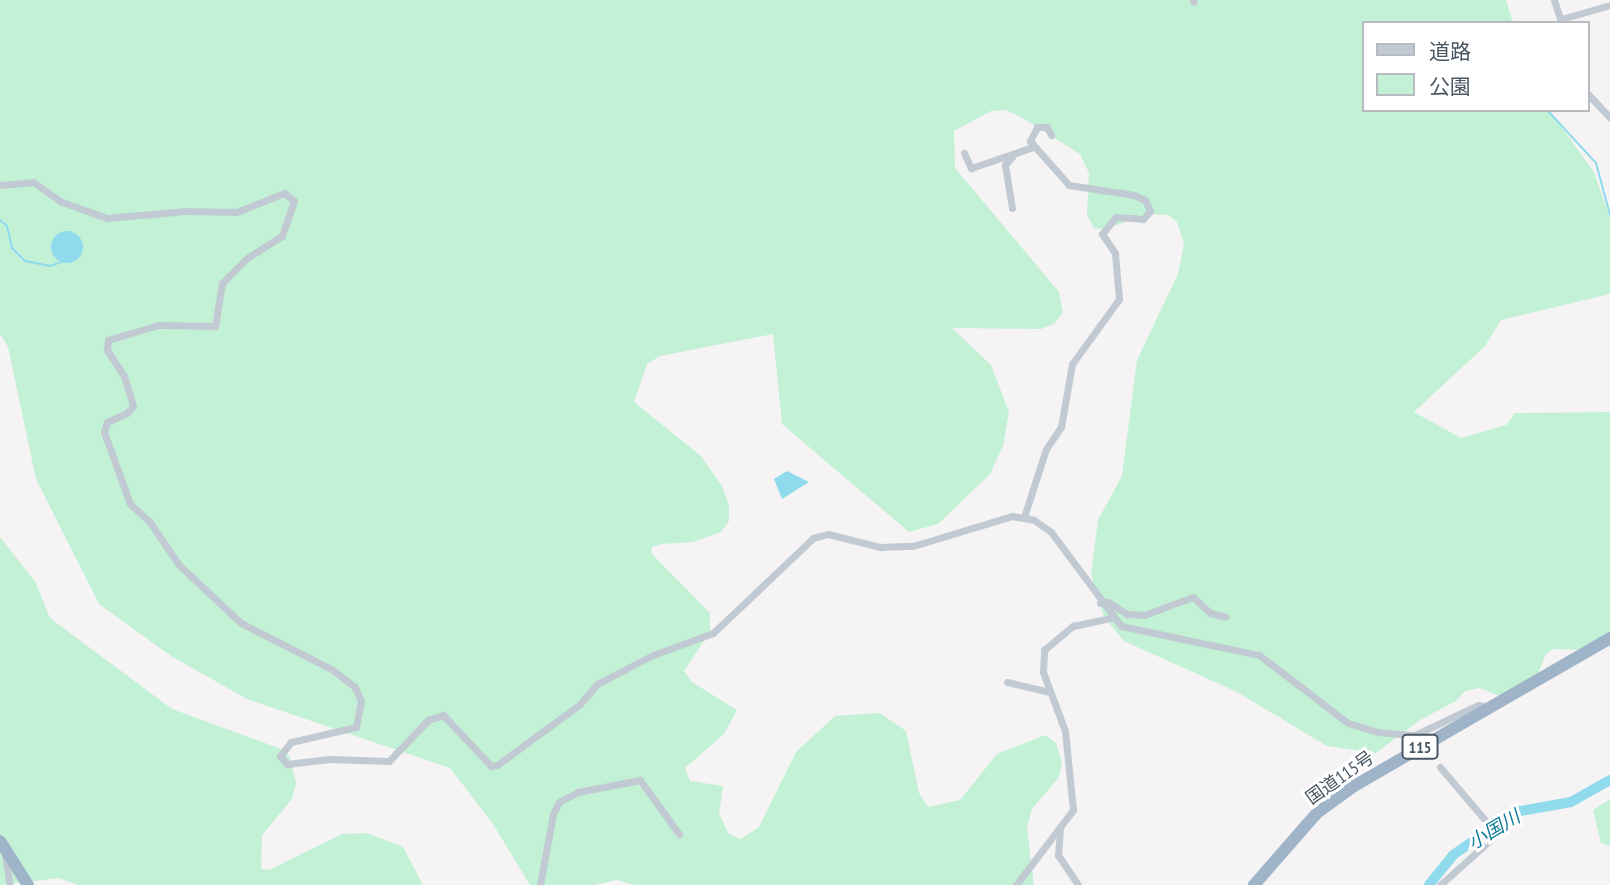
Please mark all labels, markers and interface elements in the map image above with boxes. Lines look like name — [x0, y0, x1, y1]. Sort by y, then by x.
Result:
legend — [1362, 21, 1589, 112]
text: 道路 — [1429, 38, 1471, 65]
text: 公園 — [1429, 73, 1471, 100]
road number: 115 — [1401, 734, 1439, 760]
street label: 国道115号 — [1302, 747, 1378, 809]
water label: 小国川 — [1464, 806, 1524, 854]

